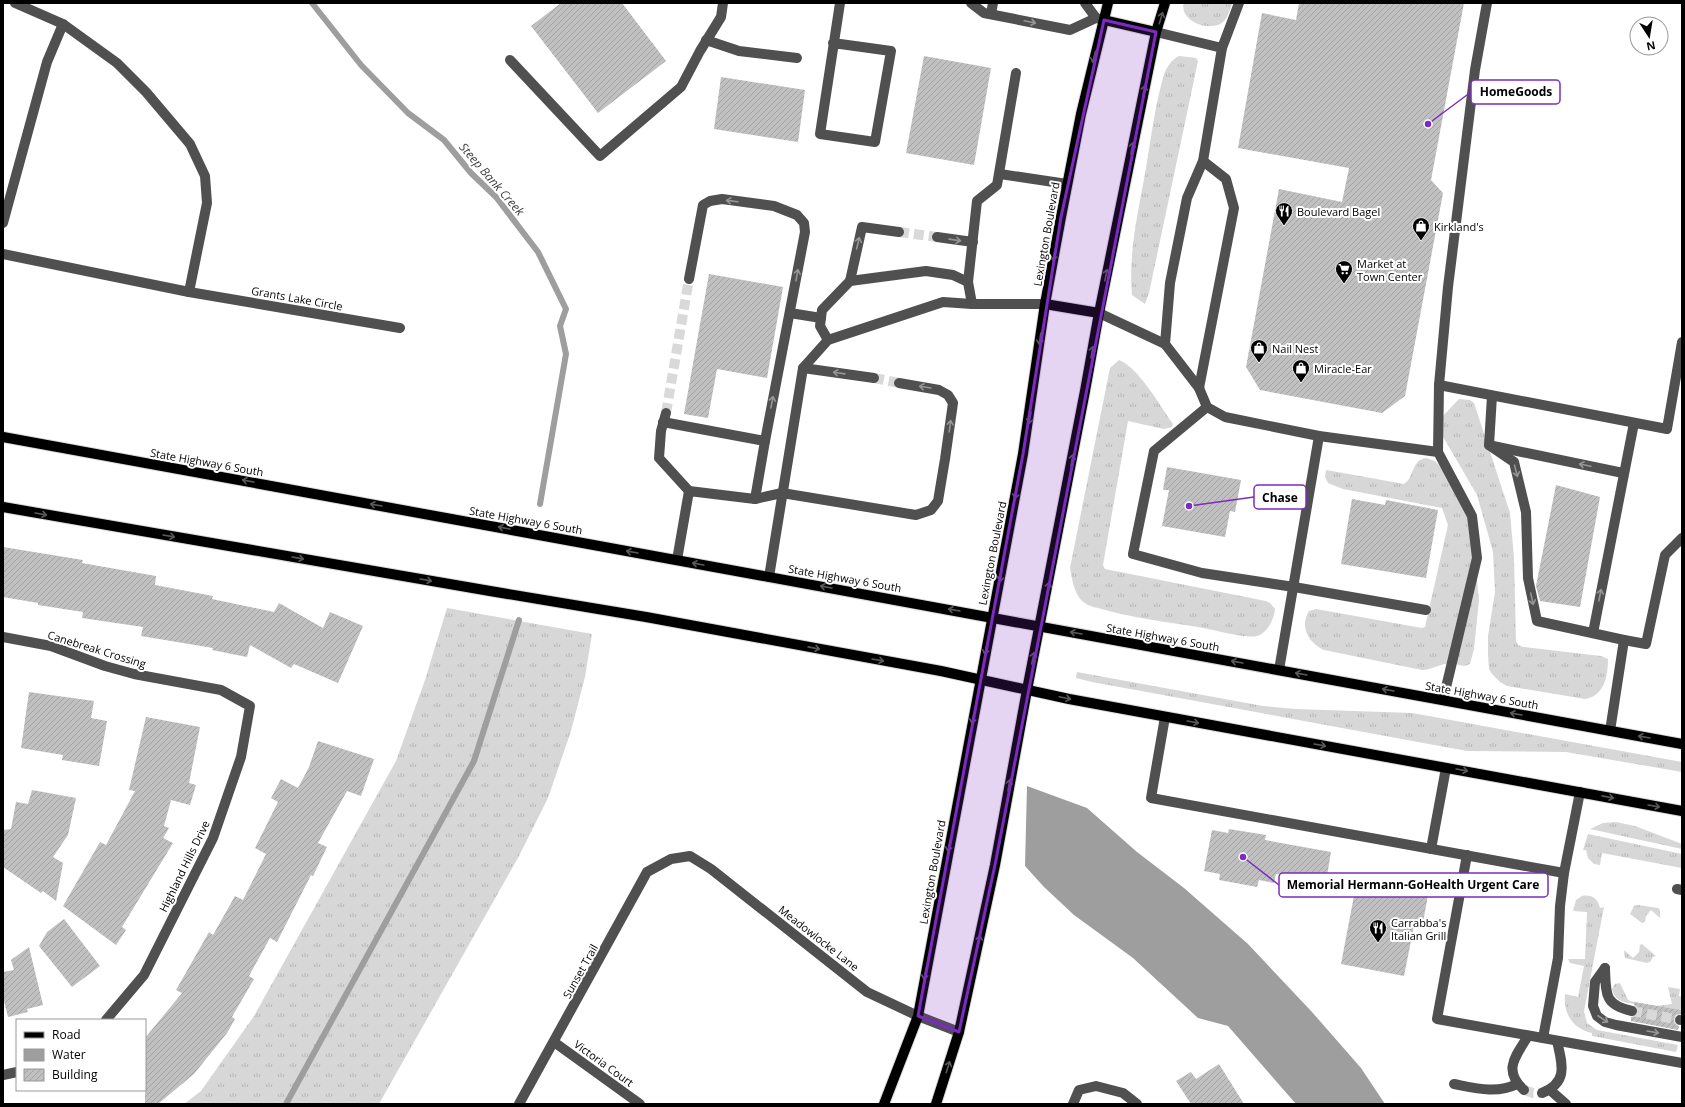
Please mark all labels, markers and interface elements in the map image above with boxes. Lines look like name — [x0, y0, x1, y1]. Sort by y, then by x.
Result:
one-way arrow — [1158, 11, 1165, 24]
north arrow — [1629, 16, 1669, 56]
one-way arrow — [1023, 18, 1036, 26]
text: N — [1645, 38, 1657, 55]
one-way arrow — [1090, 51, 1097, 64]
callout: HomeGoods — [1471, 80, 1560, 104]
text: HomeGoods — [1480, 83, 1552, 100]
one-way arrow — [1141, 85, 1149, 98]
water label: Steep Bank Creek — [456, 139, 529, 220]
one-way arrow — [1129, 142, 1137, 155]
street label: Lexington Boulevard — [1029, 181, 1063, 287]
one-way arrow — [726, 197, 739, 204]
restaurant icon: Boulevard Bagel — [1274, 201, 1294, 226]
place label: Boulevard Bagel — [1297, 204, 1380, 219]
shop icon: Kirkland's — [1411, 216, 1431, 241]
place label: Kirkland's — [1434, 219, 1484, 234]
one-way arrow — [948, 236, 961, 244]
one-way arrow — [855, 237, 863, 250]
one-way arrow — [1050, 248, 1058, 261]
place label: Market at Town Center — [1357, 256, 1423, 284]
supermarket icon: Market at Town Center — [1334, 259, 1354, 284]
one-way arrow — [793, 269, 801, 282]
one-way arrow — [1103, 269, 1111, 282]
street label: Grants Lake Circle — [250, 283, 344, 313]
one-way arrow — [1037, 332, 1044, 345]
shop icon: Nail Nest — [1249, 338, 1269, 363]
place label: Nail Nest — [1272, 341, 1319, 356]
one-way arrow — [1088, 346, 1096, 359]
shop icon: Miracle-Ear — [1291, 358, 1311, 383]
place label: Miracle-Ear — [1314, 361, 1372, 376]
one-way arrow — [833, 369, 846, 377]
one-way arrow — [918, 383, 931, 391]
one-way arrow — [769, 396, 777, 409]
one-way arrow — [1025, 411, 1033, 424]
one-way arrow — [946, 420, 954, 433]
street label: State Highway 6 South — [149, 445, 265, 479]
one-way arrow — [1068, 454, 1076, 467]
one-way arrow — [1579, 460, 1592, 468]
one-way arrow — [1512, 464, 1520, 477]
one-way arrow — [242, 477, 255, 485]
callout: Chase — [1254, 485, 1306, 509]
one-way arrow — [1012, 486, 1020, 499]
text: Chase — [1262, 489, 1298, 506]
street label: Lexington Boulevard — [975, 500, 1009, 606]
one-way arrow — [370, 501, 383, 509]
street label: State Highway 6 South — [468, 503, 584, 537]
one-way arrow — [34, 510, 47, 518]
one-way arrow — [498, 524, 511, 532]
one-way arrow — [163, 532, 176, 540]
one-way arrow — [626, 548, 639, 556]
one-way arrow — [291, 554, 304, 562]
one-way arrow — [692, 559, 705, 567]
street label: State Highway 6 South — [787, 561, 903, 595]
one-way arrow — [996, 569, 1004, 582]
one-way arrow — [419, 576, 432, 584]
one-way arrow — [1044, 582, 1052, 595]
one-way arrow — [820, 583, 833, 591]
one-way arrow — [1597, 589, 1605, 602]
one-way arrow — [1528, 592, 1536, 605]
one-way arrow — [948, 606, 961, 614]
street label: State Highway 6 South — [1105, 620, 1221, 654]
street label: Canebreak Crossing — [46, 627, 148, 671]
one-way arrow — [1070, 629, 1083, 637]
one-way arrow — [982, 642, 990, 655]
one-way arrow — [807, 644, 820, 652]
one-way arrow — [1030, 652, 1038, 665]
one-way arrow — [871, 656, 884, 664]
one-way arrow — [1230, 658, 1243, 666]
one-way arrow — [1295, 670, 1308, 678]
street label: State Highway 6 South — [1424, 678, 1540, 712]
one-way arrow — [1382, 686, 1395, 694]
one-way arrow — [1058, 695, 1071, 703]
one-way arrow — [1510, 709, 1523, 717]
one-way arrow — [968, 711, 976, 724]
one-way arrow — [1186, 718, 1199, 726]
one-way arrow — [1638, 733, 1651, 741]
one-way arrow — [1314, 741, 1327, 749]
one-way arrow — [1455, 767, 1468, 775]
one-way arrow — [1006, 779, 1014, 792]
one-way arrow — [1601, 793, 1614, 801]
one-way arrow — [1647, 802, 1660, 810]
street label: Highland Hills Drive — [155, 818, 213, 914]
street label: Lexington Boulevard — [915, 819, 949, 925]
one-way arrow — [945, 839, 953, 852]
callout: Memorial Hermann-GoHealth Urgent Care — [1279, 873, 1548, 897]
text: Memorial Hermann-GoHealth Urgent Care — [1287, 876, 1539, 893]
street label: Meadowlocke Lane — [776, 902, 862, 974]
place label: Carrabba's Italian Grill — [1391, 915, 1446, 943]
restaurant icon: Carrabba's Italian Grill — [1368, 918, 1388, 943]
one-way arrow — [975, 934, 983, 947]
street label: Sunset Trail — [559, 941, 601, 1001]
one-way arrow — [921, 967, 929, 980]
one-way arrow — [1597, 1015, 1608, 1023]
legend — [16, 1019, 146, 1091]
text: Road — [52, 1026, 81, 1043]
one-way arrow — [1647, 1028, 1660, 1036]
street label: Victoria Court — [571, 1036, 637, 1090]
text: Water — [52, 1046, 86, 1063]
one-way arrow — [945, 1061, 952, 1074]
text: Building — [52, 1066, 98, 1083]

